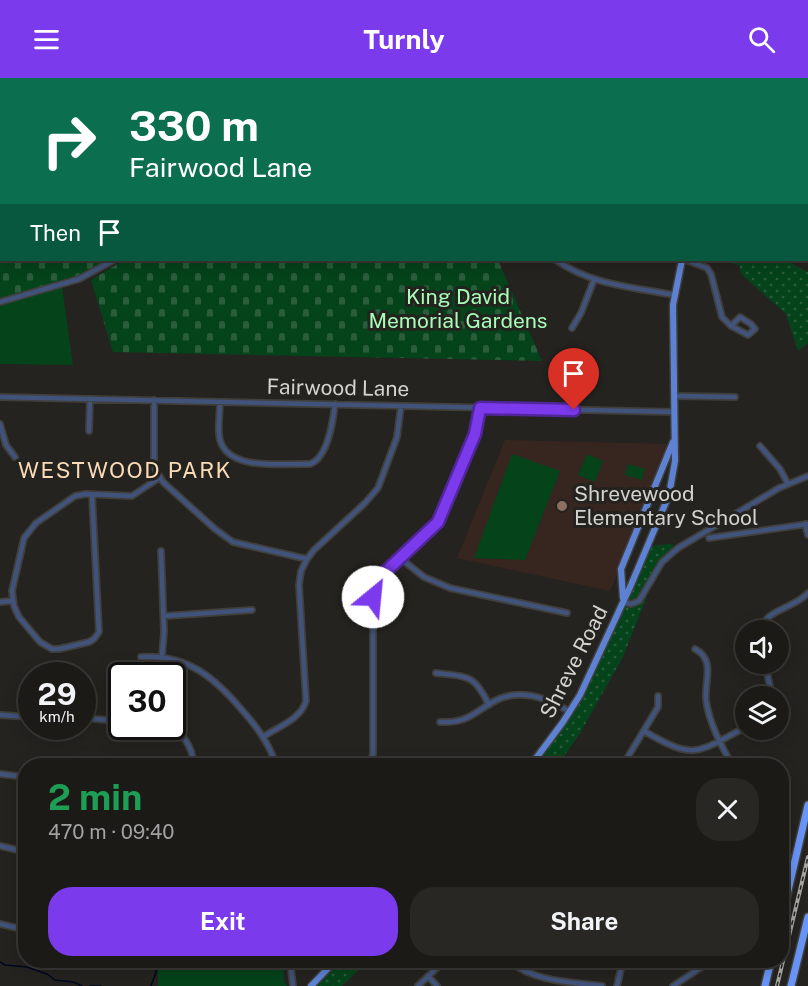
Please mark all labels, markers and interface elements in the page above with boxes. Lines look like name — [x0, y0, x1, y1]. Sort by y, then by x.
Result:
icon: menu — [30, 23, 63, 56]
text: Turnly — [363, 23, 445, 55]
icon: search — [745, 23, 778, 56]
text: 330 m — [129, 101, 259, 150]
icon: right — [30, 102, 108, 180]
text: Fairwood Lane — [129, 151, 312, 183]
icon: arrive — [93, 216, 126, 249]
text: Then — [30, 220, 81, 246]
park label: King David Memorial Gardens — [369, 284, 547, 333]
pin — [548, 348, 599, 410]
icon: arrive — [557, 357, 590, 390]
street label: Fairwood Lane — [266, 374, 410, 401]
district label: WESTWOOD PARK — [18, 457, 232, 483]
place label: Shrevewood Elementary School — [574, 481, 758, 530]
marker: Shrevewood Elementary School — [555, 499, 569, 513]
position arrow — [341, 565, 405, 629]
street label: Shreve Road — [535, 601, 613, 722]
map controls — [735, 620, 789, 740]
button: sound — [735, 620, 789, 674]
speed limit sign: 30 — [108, 662, 186, 740]
text: 29 — [38, 676, 76, 712]
button: layers — [735, 686, 789, 740]
text: km/h — [39, 708, 75, 725]
text: 2 min — [48, 776, 142, 818]
button: close — [696, 778, 759, 841]
text: 470 m · 09:40 — [48, 820, 175, 844]
button: Exit — [48, 887, 398, 956]
button: Share — [410, 887, 759, 956]

